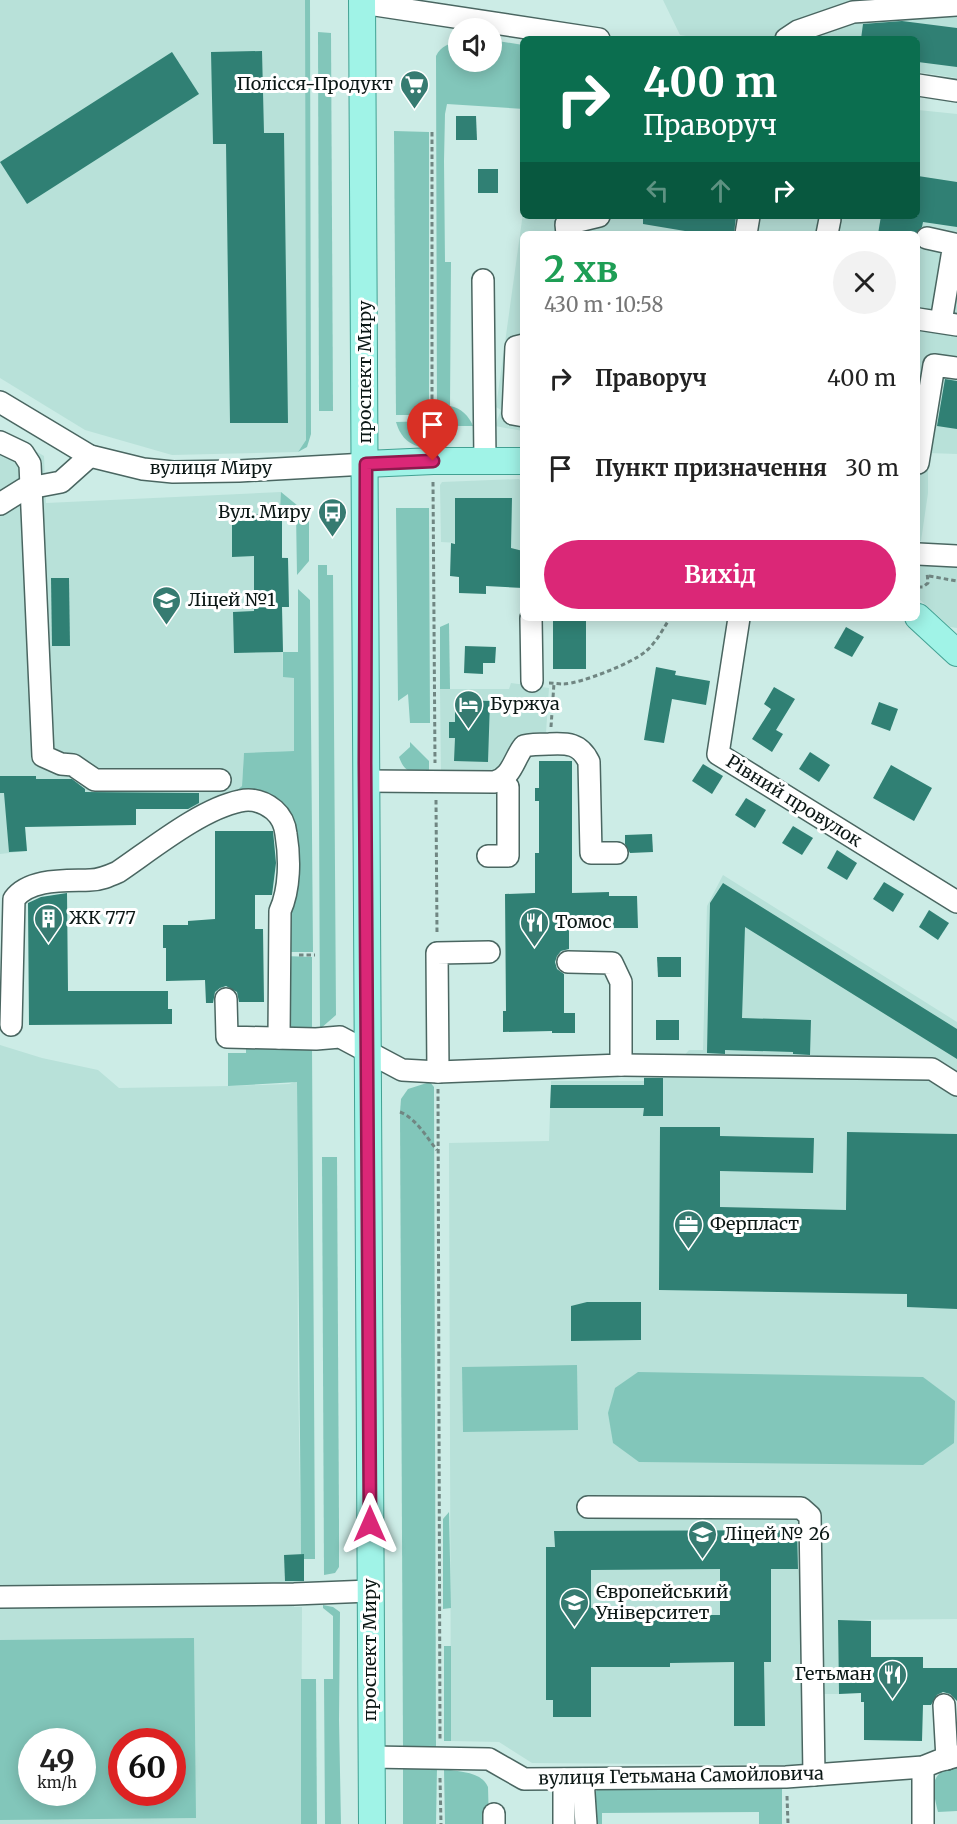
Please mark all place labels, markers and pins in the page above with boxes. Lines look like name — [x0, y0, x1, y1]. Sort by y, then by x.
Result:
supermarket icon: Полісся-Продукт — [398, 68, 430, 110]
place label: Полісся-Продукт — [237, 72, 393, 95]
pin — [407, 399, 458, 461]
bus stop icon: Вул. Миру — [316, 496, 348, 538]
place label: Вул. Миру — [218, 500, 312, 523]
school or university icon: Ліцей №1 — [151, 584, 183, 626]
place label: Ліцей №1 — [188, 588, 275, 611]
hotel icon: Буржуа — [453, 688, 485, 730]
place label: Буржуа — [490, 692, 560, 715]
building icon: ЖК 777 — [32, 902, 64, 944]
place label: ЖК 777 — [69, 906, 136, 929]
restaurant icon: Томос — [518, 906, 550, 948]
place label: Томос — [555, 910, 612, 933]
office icon: Ферпласт — [673, 1208, 705, 1250]
place label: Ферпласт — [710, 1212, 799, 1235]
school or university icon: Ліцей № 26 — [687, 1518, 719, 1560]
place label: Ліцей № 26 — [724, 1522, 830, 1545]
place label: Європейський Університет — [595, 1580, 728, 1624]
school or university icon: Європейський Університет — [559, 1586, 591, 1628]
restaurant icon: Гетьман — [877, 1658, 909, 1700]
place label: Гетьман — [795, 1662, 872, 1685]

